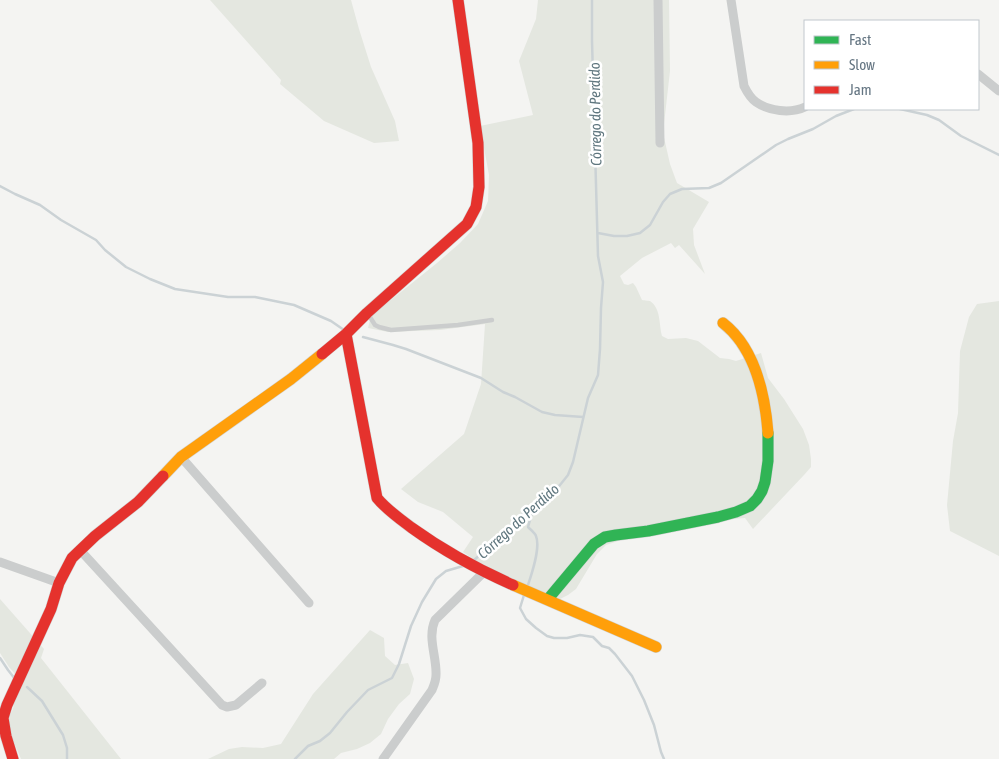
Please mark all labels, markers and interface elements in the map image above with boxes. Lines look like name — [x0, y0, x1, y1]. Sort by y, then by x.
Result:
legend — [804, 20, 979, 110]
text: Fast — [849, 31, 871, 48]
text: Slow — [849, 56, 875, 73]
water label: Córrego do Perdido — [586, 62, 604, 166]
text: Jam — [849, 81, 872, 98]
water label: Córrego do Perdido — [474, 480, 562, 562]

